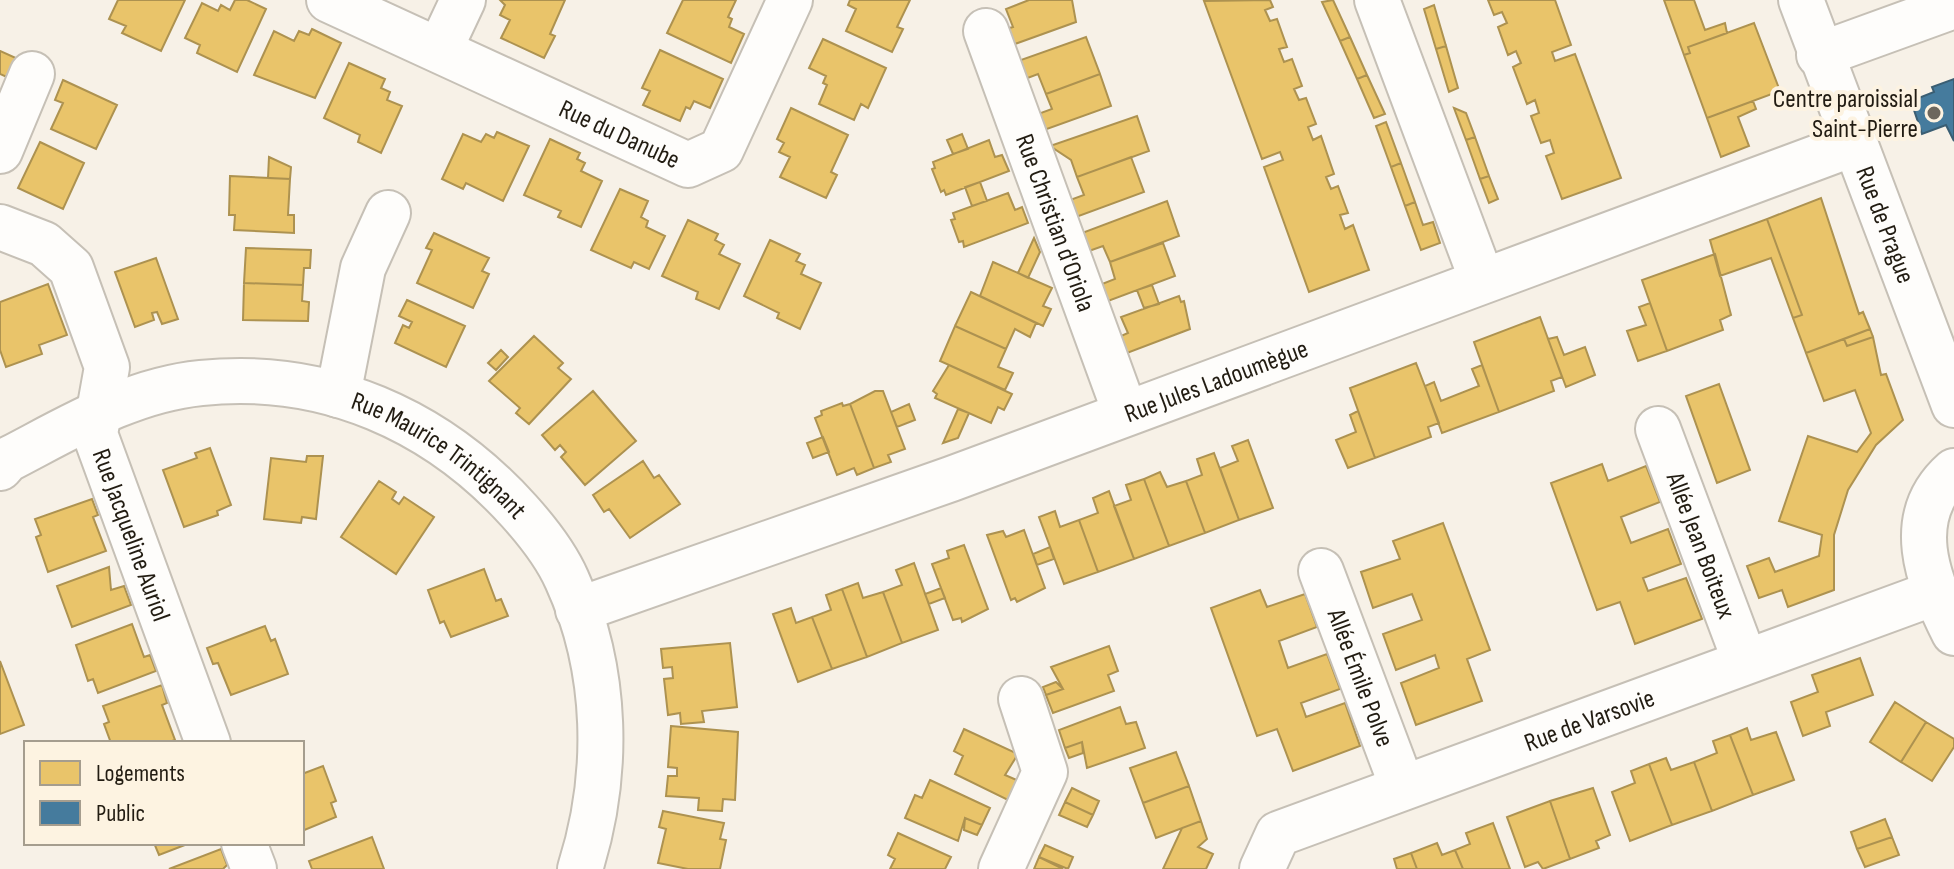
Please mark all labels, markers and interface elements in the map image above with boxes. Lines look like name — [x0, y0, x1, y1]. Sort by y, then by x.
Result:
place label: Centre paroissial Saint-Pierre — [1773, 84, 1918, 145]
street label: Rue du Danube — [554, 94, 684, 176]
marker: Centre paroissial Saint-Pierre — [1925, 104, 1943, 122]
street label: Rue Christian d'Oriola — [1008, 130, 1101, 316]
street label: Rue de Prague — [1848, 162, 1921, 288]
street label: Rue Jules Ladoumègue — [1120, 334, 1313, 430]
street label: Rue Maurice Trintignant — [347, 386, 532, 526]
street label: Rue Jacqueline Auriol — [85, 445, 176, 626]
street label: Allée Jean Boiteux — [1658, 467, 1742, 623]
street label: Allée Émile Polve — [1319, 604, 1400, 751]
street label: Rue de Varsovie — [1520, 683, 1659, 759]
legend — [24, 741, 304, 845]
text: Logements — [96, 759, 185, 788]
text: Public — [96, 799, 145, 828]

